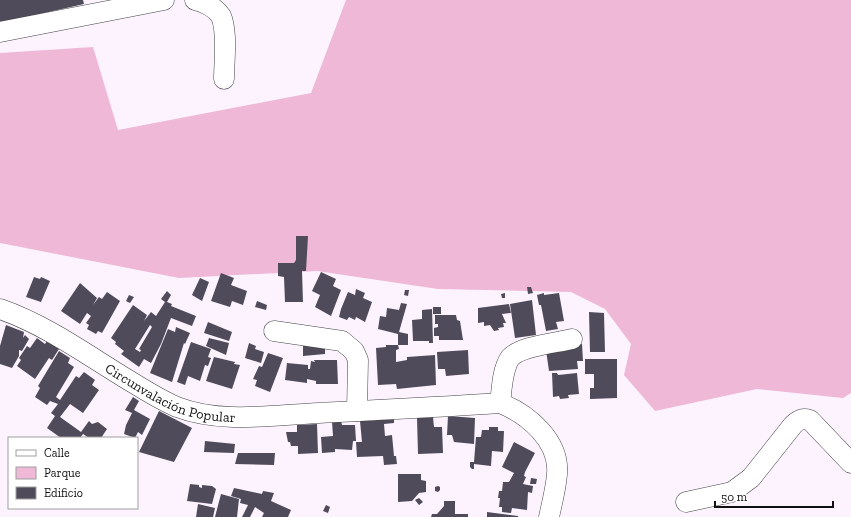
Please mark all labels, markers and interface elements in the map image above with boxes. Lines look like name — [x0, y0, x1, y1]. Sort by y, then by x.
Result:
street label: Circunvalación Popular — [102, 360, 236, 426]
legend — [8, 437, 138, 509]
text: Calle — [44, 446, 70, 460]
text: Parque — [44, 466, 81, 480]
scale bar — [715, 483, 833, 509]
text: Edificio — [44, 486, 83, 500]
text: 50 m — [721, 490, 748, 504]

